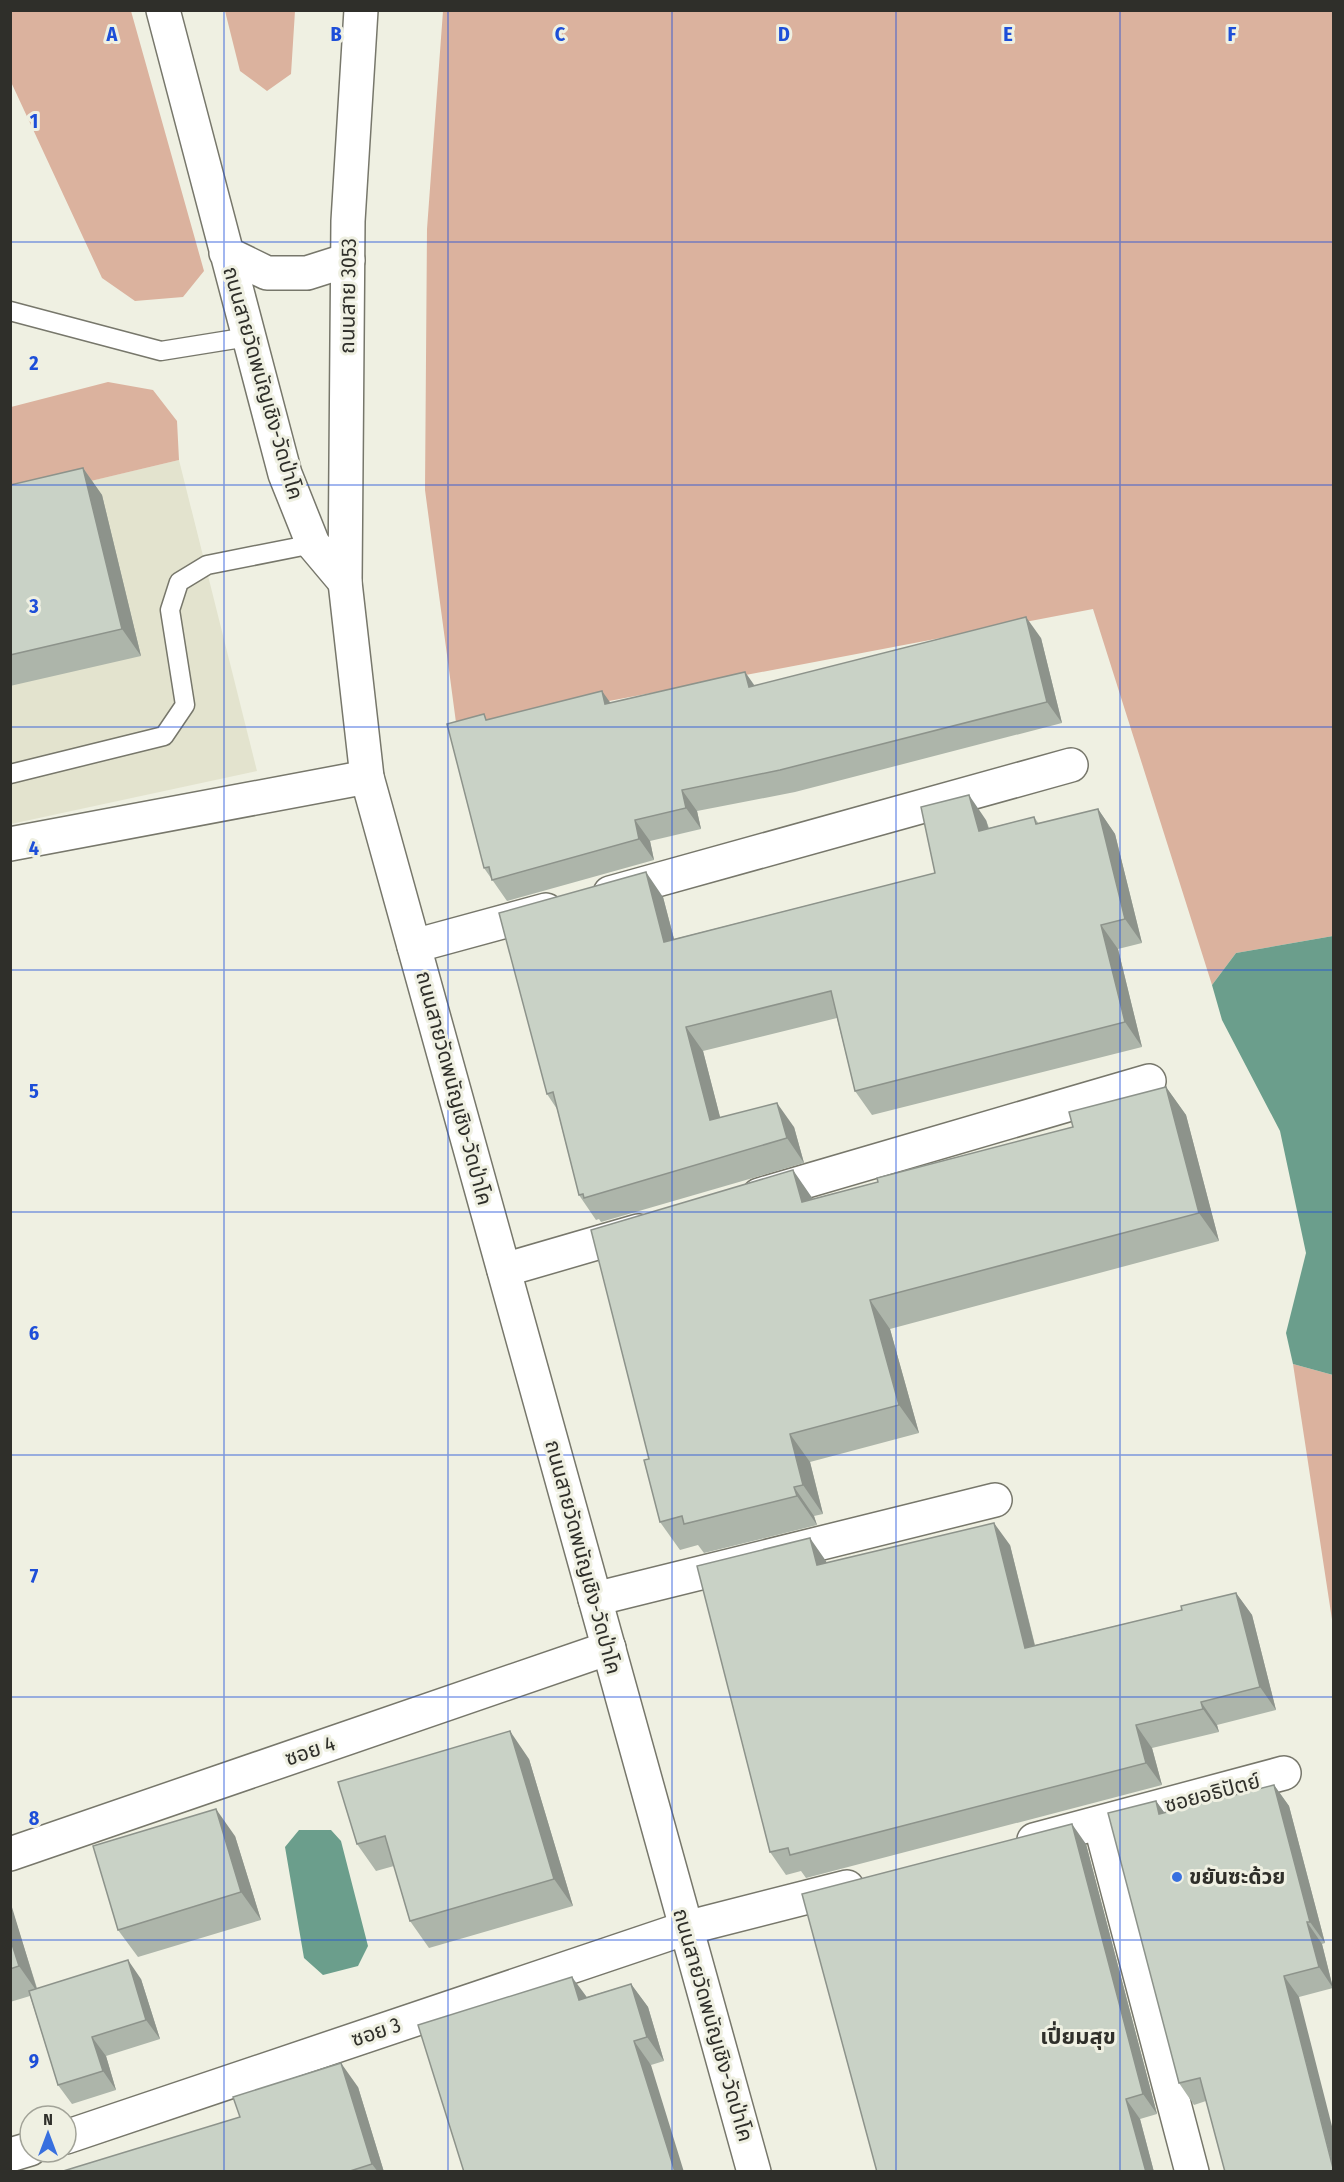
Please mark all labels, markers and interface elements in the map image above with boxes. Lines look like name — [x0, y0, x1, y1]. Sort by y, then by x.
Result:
text: A — [106, 22, 119, 46]
text: B — [330, 22, 342, 46]
text: C — [555, 22, 566, 46]
text: D — [778, 22, 790, 46]
text: E — [1003, 22, 1013, 46]
text: F — [1228, 22, 1237, 46]
text: 1 — [30, 109, 38, 133]
street label: ถนนสาย 3053 — [334, 238, 362, 354]
street label: ถนนสายวัดพนัญเชิง-วัดป่าโค — [217, 263, 309, 503]
text: 2 — [28, 351, 39, 375]
text: 3 — [28, 594, 39, 618]
text: 4 — [29, 836, 39, 860]
street label: ถนนสายวัดพนัญเชิง-วัดป่าโค — [410, 968, 498, 1208]
text: 5 — [29, 1079, 39, 1103]
text: 6 — [29, 1321, 39, 1345]
street label: ถนนสายวัดพนัญเชิง-วัดป่าโค — [539, 1437, 627, 1677]
text: 7 — [30, 1564, 39, 1588]
street label: ซอย 4 — [282, 1730, 338, 1772]
street label: ซอยอธิปัตย์ — [1161, 1768, 1263, 1818]
text: 8 — [29, 1806, 40, 1830]
place label: ขยันซะด้วย — [1189, 1864, 1285, 1890]
marker: ขยันซะด้วย — [1170, 1870, 1184, 1884]
street label: ถนนสายวัดพนัญเชิง-วัดป่าโค — [667, 1905, 759, 2145]
street label: ซอย 3 — [348, 2011, 404, 2053]
district label: เปี่ยมสุข — [1040, 2021, 1116, 2050]
text: 9 — [29, 2049, 39, 2073]
north arrow — [18, 2104, 78, 2164]
text: N — [43, 2110, 53, 2129]

